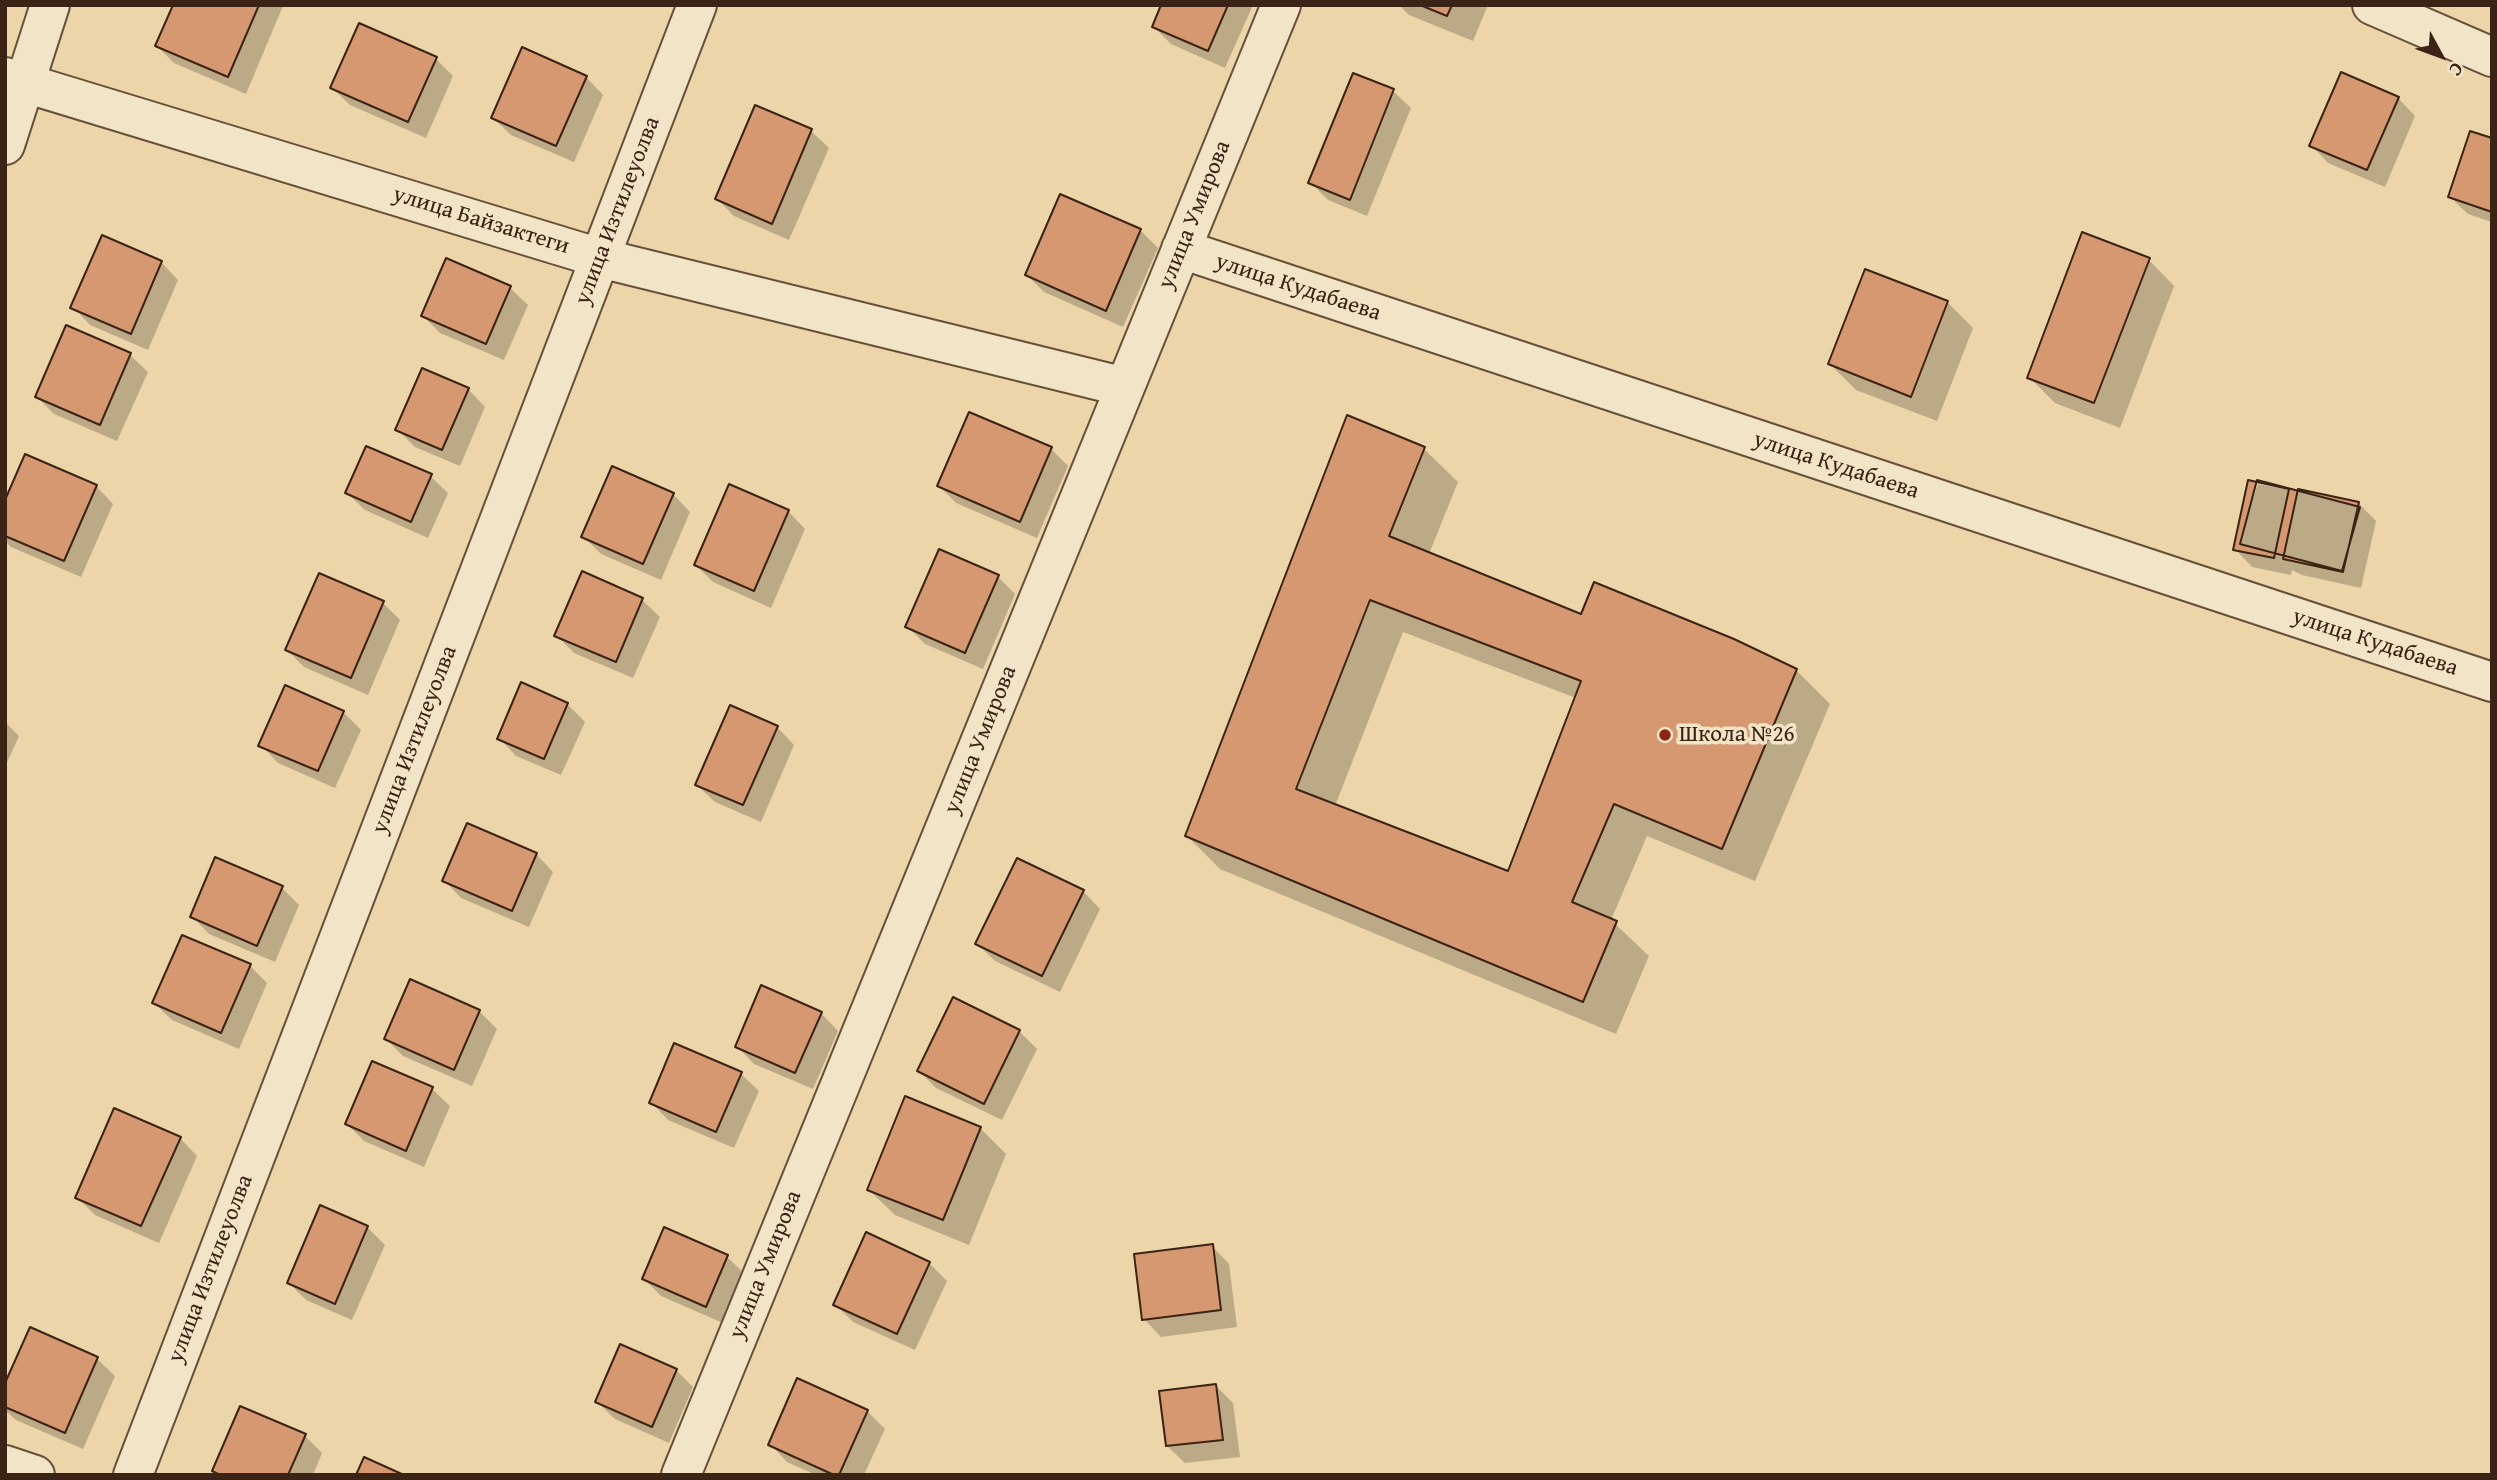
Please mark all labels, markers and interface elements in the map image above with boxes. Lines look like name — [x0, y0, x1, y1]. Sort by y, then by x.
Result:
north arrow — [2406, 21, 2476, 91]
text: С — [2443, 57, 2471, 83]
street label: улица Изтилеуолва — [569, 113, 667, 309]
street label: улица Умирова — [1153, 137, 1237, 293]
street label: улица Байзактеги — [389, 181, 573, 261]
street label: улица Кудабаева — [1212, 248, 1384, 328]
street label: улица Кудабаева — [1750, 426, 1922, 506]
street label: улица Кудабаева — [2289, 603, 2461, 683]
street label: улица Изтилеуолва — [366, 642, 464, 838]
street label: улица Умирова — [939, 662, 1023, 818]
place label: Школа №26 — [1679, 721, 1795, 749]
marker: Школа №26 — [1657, 727, 1673, 743]
street label: улица Изтилеуолва — [162, 1171, 260, 1367]
street label: улица Умирова — [724, 1187, 808, 1343]

